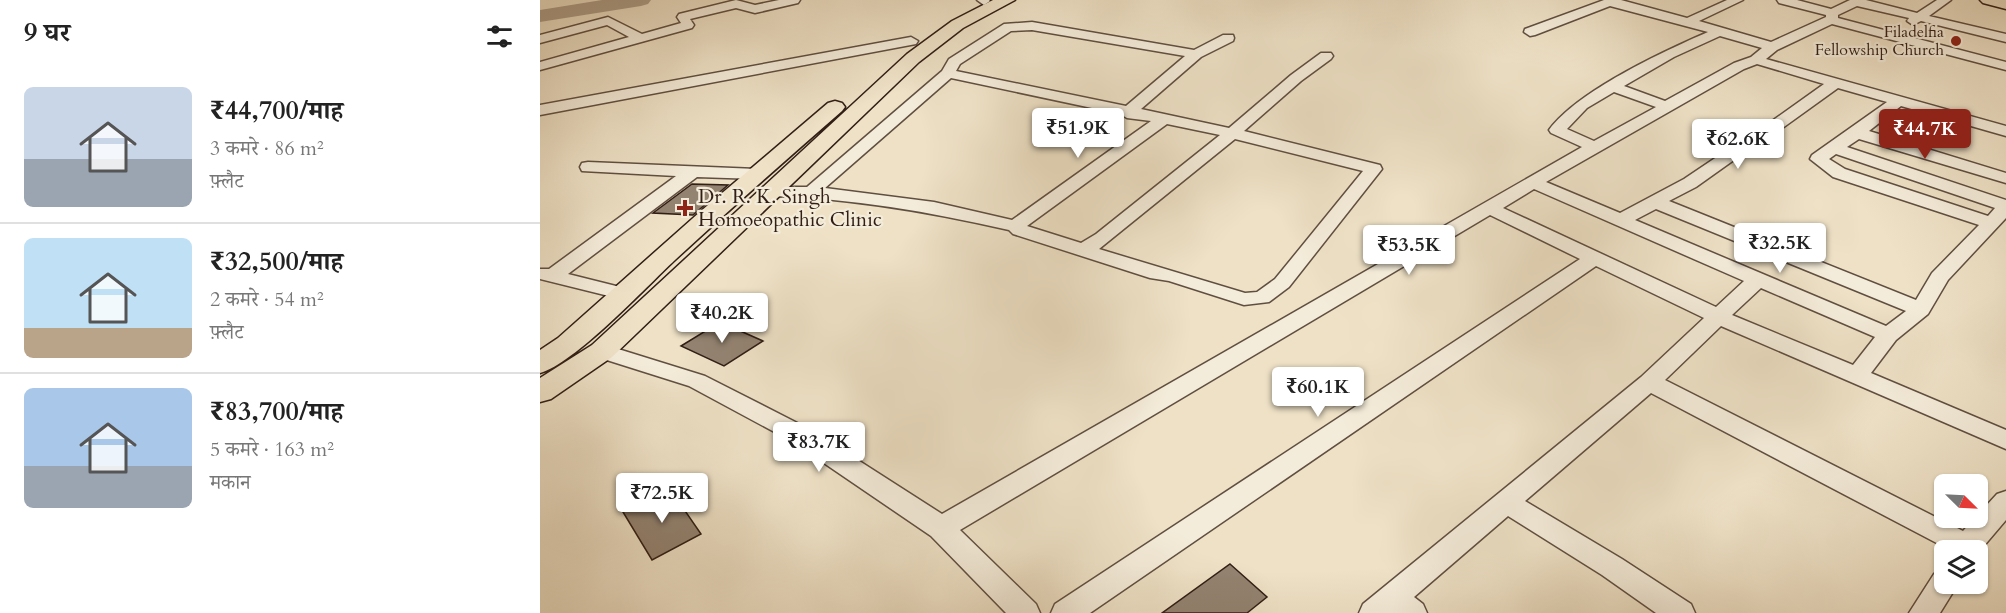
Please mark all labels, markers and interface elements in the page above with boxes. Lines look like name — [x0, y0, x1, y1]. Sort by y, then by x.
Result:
text: 9 घर — [24, 15, 70, 50]
icon: filters — [483, 20, 516, 53]
place label: Filadelfia Fellowship Church — [1815, 21, 1944, 61]
marker: Filadelfia Fellowship Church — [1949, 34, 1963, 48]
text: ₹44,700/माह — [210, 93, 343, 128]
pin: ₹51.9K — [1029, 108, 1127, 159]
pin: ₹44.7K — [1876, 109, 1974, 160]
icon: home — [72, 111, 144, 183]
text: ₹51.9K — [1046, 114, 1110, 141]
text: ₹44.7K — [1893, 115, 1957, 142]
pin: ₹62.6K — [1689, 119, 1787, 170]
text: ₹62.6K — [1706, 125, 1770, 152]
text: 3 कमरे · 86 m² — [210, 135, 324, 162]
text: फ़्लैट — [210, 168, 243, 195]
place label: Dr. R. K. Singh Homoeopathic Clinic — [698, 183, 882, 233]
marker: Dr. R. K. Singh Homoeopathic Clinic — [676, 199, 694, 217]
pin: ₹32.5K — [1731, 223, 1829, 274]
pin: ₹53.5K — [1360, 225, 1458, 276]
text: ₹32.5K — [1748, 229, 1812, 256]
text: ₹53.5K — [1377, 231, 1441, 258]
text: ₹32,500/माह — [210, 244, 343, 279]
icon: home — [72, 262, 144, 334]
text: 2 कमरे · 54 m² — [210, 286, 324, 313]
pin: ₹40.2K — [673, 293, 771, 344]
text: ₹40.2K — [690, 299, 754, 326]
text: फ़्लैट — [210, 319, 243, 346]
pin: ₹60.1K — [1269, 367, 1367, 418]
text: ₹60.1K — [1286, 373, 1350, 400]
text: ₹83,700/माह — [210, 394, 343, 429]
icon: home — [72, 412, 144, 484]
pin: ₹83.7K — [770, 422, 868, 473]
text: ₹83.7K — [787, 428, 851, 455]
text: 5 कमरे · 163 m² — [210, 436, 334, 463]
text: मकान — [210, 469, 251, 496]
pin: ₹72.5K — [613, 473, 711, 524]
north arrow — [1934, 474, 1988, 528]
map controls — [1934, 474, 1988, 594]
text: ₹72.5K — [630, 479, 694, 506]
button: layers — [1934, 540, 1988, 594]

